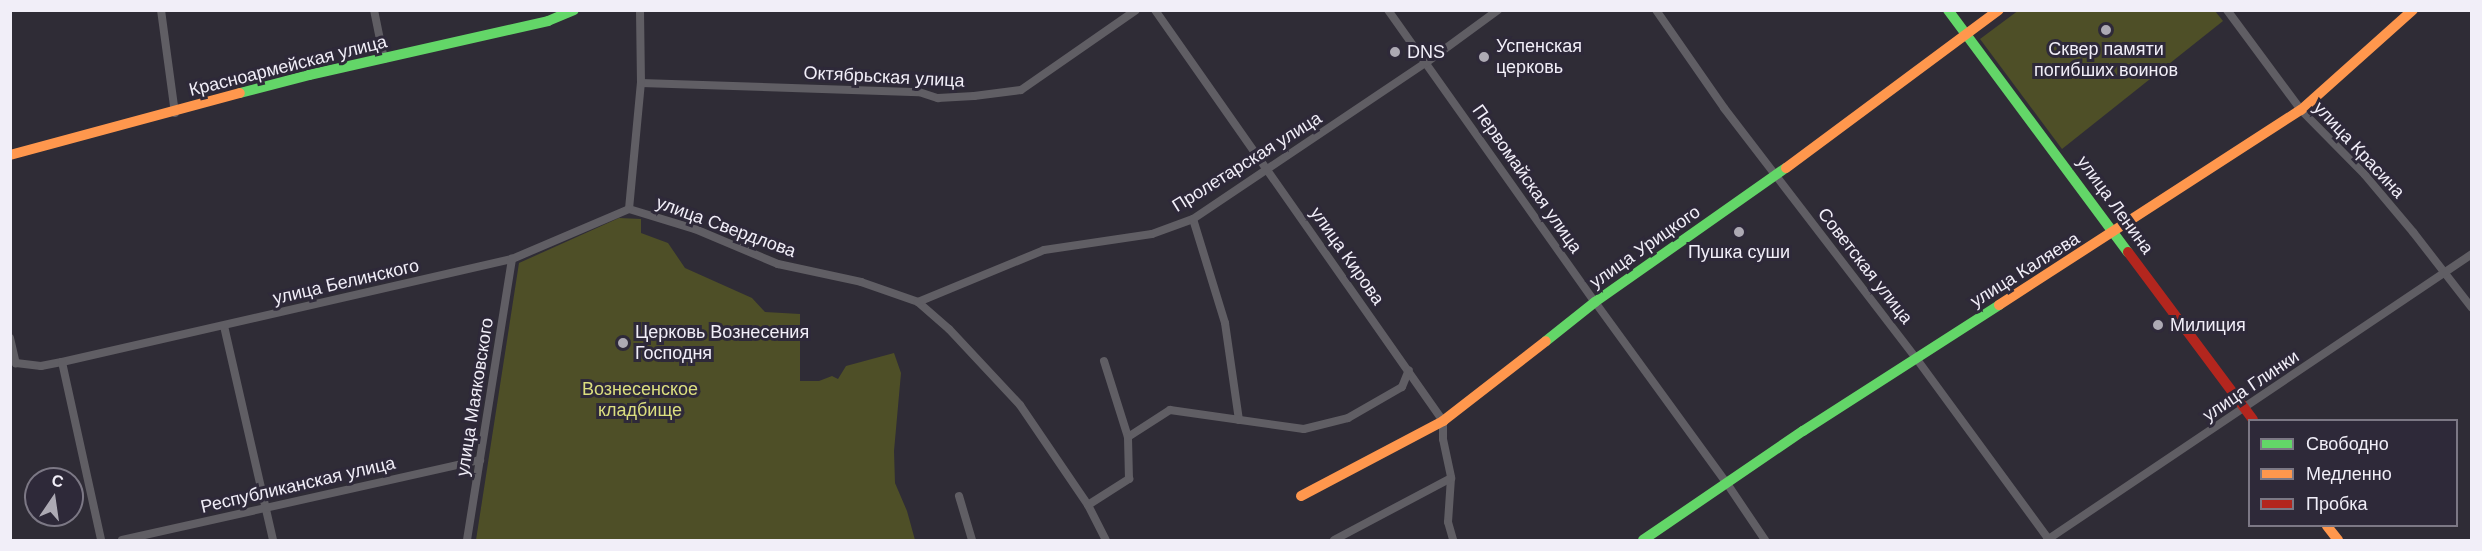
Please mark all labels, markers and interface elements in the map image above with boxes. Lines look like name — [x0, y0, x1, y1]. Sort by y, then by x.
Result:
marker: Сквер памяти погибших воинов — [2099, 23, 2113, 37]
street label: Красноармейская улица — [187, 31, 389, 101]
place label: Успенская церковь — [1496, 36, 1582, 78]
place label: Сквер памяти погибших воинов — [2034, 39, 2178, 82]
place label: DNS — [1407, 41, 1445, 63]
marker: DNS — [1388, 45, 1402, 59]
marker: Успенская церковь — [1477, 50, 1491, 64]
street label: Октябрьская улица — [803, 62, 965, 92]
street label: улица Красина — [2309, 97, 2409, 203]
street label: Первомайская улица — [1468, 101, 1586, 257]
street label: Пролетарская улица — [1168, 107, 1326, 217]
street label: улица Ленина — [2072, 152, 2158, 258]
street label: улица Свердлова — [653, 192, 799, 262]
street label: улица Урицкого — [1586, 201, 1704, 293]
street label: улица Кирова — [1305, 203, 1389, 309]
street label: Советская улица — [1813, 204, 1917, 328]
marker: Пушка суши — [1732, 225, 1746, 239]
street label: улица Каляева — [1966, 228, 2084, 312]
place label: Пушка суши — [1688, 241, 1790, 263]
street label: улица Белинского — [271, 255, 421, 309]
place label: Милиция — [2170, 314, 2246, 336]
street label: улица Маяковского — [452, 316, 498, 478]
marker: Милиция — [2151, 318, 2165, 332]
place label: Церковь Вознесения Господня — [635, 322, 809, 364]
marker: Церковь Вознесения Господня — [616, 336, 630, 350]
street label: улица Глинки — [2199, 346, 2303, 426]
park label: Вознесенское кладбище — [582, 379, 698, 422]
legend — [2248, 419, 2458, 527]
text: Свободно — [2306, 434, 2389, 454]
street label: Республиканская улица — [199, 452, 397, 518]
text: Медленно — [2306, 464, 2392, 484]
north arrow — [24, 467, 84, 527]
text: С — [50, 471, 65, 491]
text: Пробка — [2306, 494, 2368, 514]

